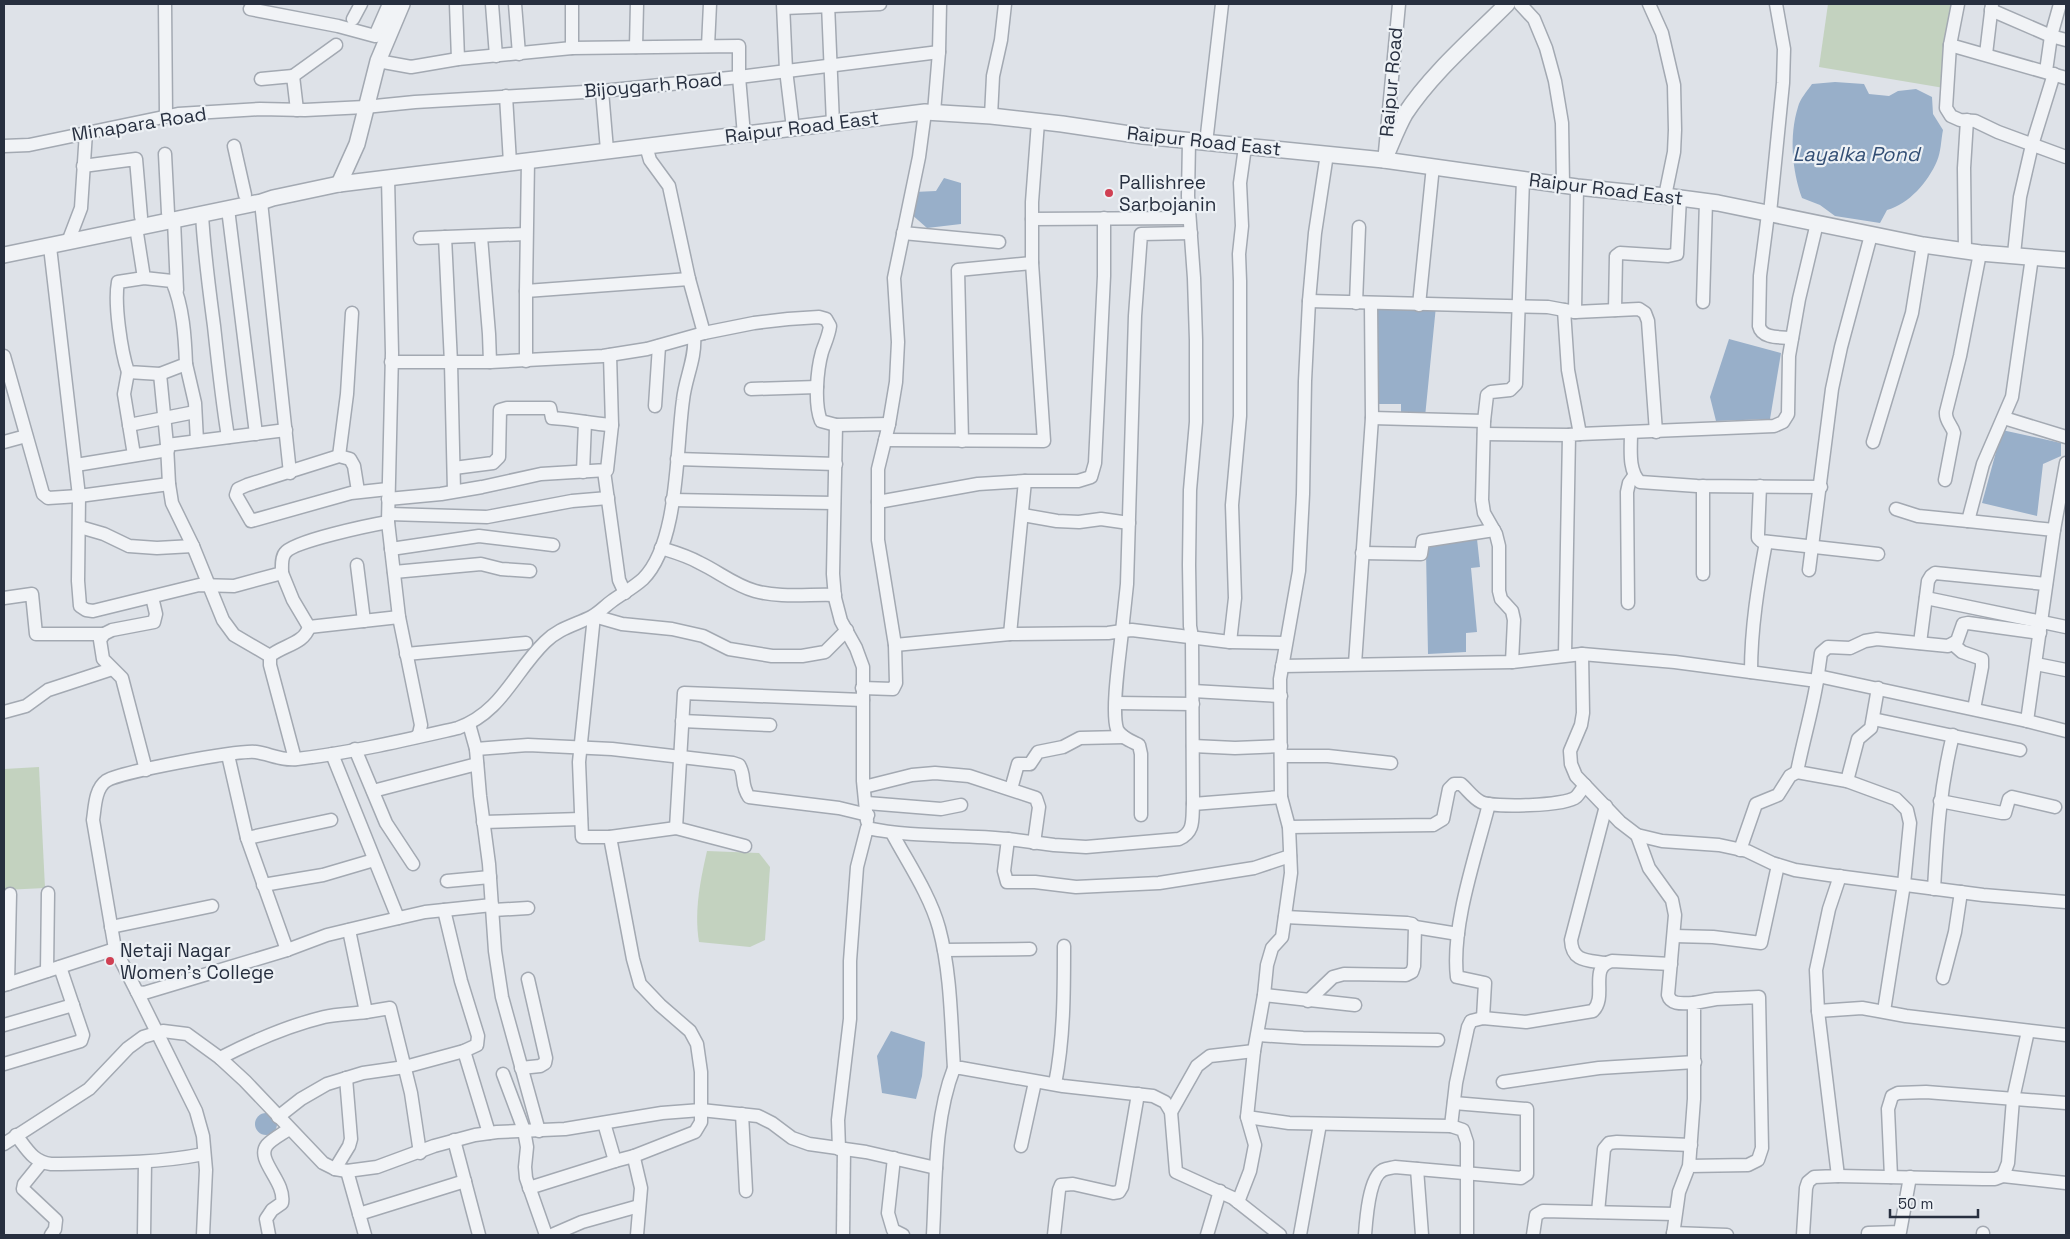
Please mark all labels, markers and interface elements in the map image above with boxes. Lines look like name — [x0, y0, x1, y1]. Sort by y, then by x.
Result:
street label: Raipur Road — [1374, 26, 1408, 138]
street label: Bijoygarh Road — [583, 67, 723, 103]
street label: Minapara Road — [70, 101, 208, 147]
street label: Raipur Road East — [724, 105, 880, 149]
street label: Raipur Road East — [1126, 120, 1282, 162]
water label: Layalka Pond — [1792, 141, 1922, 167]
street label: Raipur Road East — [1528, 167, 1684, 211]
place label: Pallishree Sarbojanin — [1119, 170, 1216, 217]
marker: Pallishree Sarbojanin — [1103, 187, 1115, 199]
place label: Netaji Nagar Women’s College — [120, 938, 274, 985]
marker: Netaji Nagar Women’s College — [104, 955, 116, 967]
scale bar — [1890, 1186, 1978, 1218]
text: 50 m — [1898, 1194, 1933, 1213]

